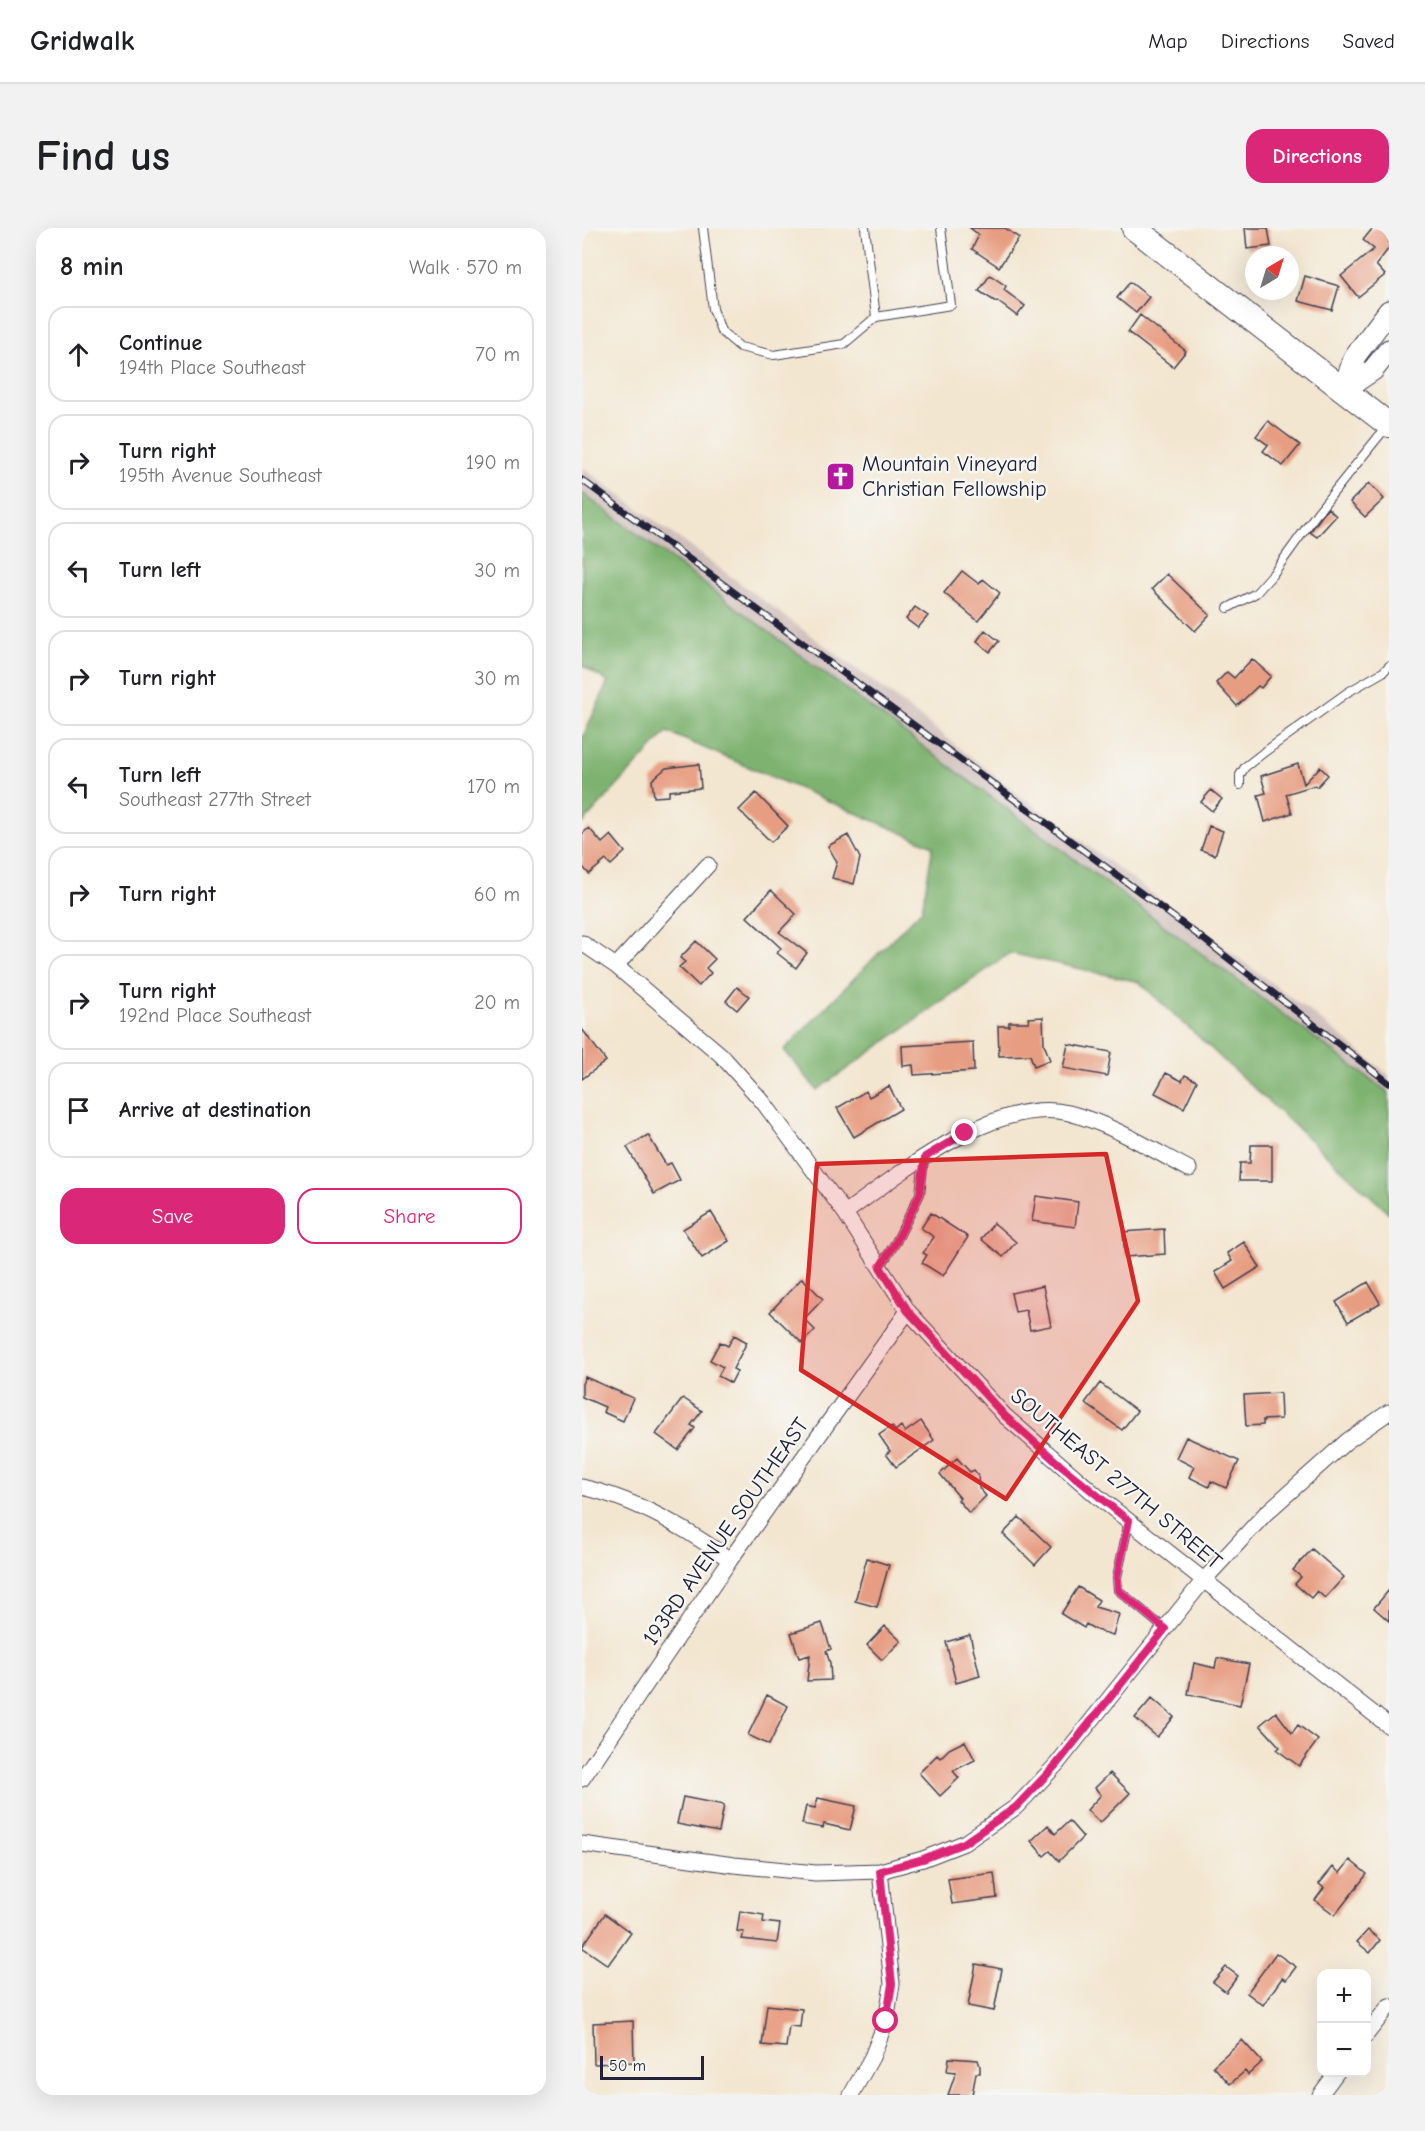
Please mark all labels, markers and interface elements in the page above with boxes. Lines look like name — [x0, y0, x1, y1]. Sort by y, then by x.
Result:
text: Gridwalk — [30, 25, 134, 57]
text: Map — [1148, 29, 1188, 53]
text: Directions — [1221, 29, 1310, 53]
text: Saved — [1343, 29, 1395, 53]
button: Directions — [1246, 129, 1389, 183]
text: Find us — [36, 132, 170, 181]
north arrow — [1245, 246, 1299, 300]
text: 8 min — [60, 252, 124, 282]
text: Walk · 570 m — [409, 256, 522, 279]
text: Continue — [119, 330, 202, 356]
icon: ahead — [62, 338, 95, 371]
text: 70 m — [475, 343, 520, 366]
text: 194th Place Southeast — [119, 356, 305, 379]
text: Turn right — [119, 438, 216, 464]
icon: right — [62, 446, 95, 479]
text: 190 m — [466, 451, 520, 474]
place label: Mountain Vineyard Christian Fellowship — [862, 451, 1047, 502]
church icon: Mountain Vineyard Christian Fellowship — [825, 460, 857, 492]
text: 195th Avenue Southeast — [119, 464, 322, 487]
icon: left — [62, 554, 95, 587]
text: Turn left — [119, 557, 201, 583]
text: 30 m — [474, 559, 520, 582]
icon: right — [62, 662, 95, 695]
text: Turn right — [119, 665, 216, 691]
text: 30 m — [474, 667, 520, 690]
text: Turn left — [119, 762, 201, 788]
icon: left — [62, 770, 95, 803]
text: 170 m — [467, 775, 520, 798]
text: Southeast 277th Street — [119, 788, 311, 811]
icon: right — [62, 878, 95, 911]
text: Turn right — [119, 881, 216, 907]
text: 60 m — [474, 883, 520, 906]
text: Turn right — [119, 978, 216, 1004]
icon: right — [62, 986, 95, 1019]
text: 20 m — [474, 991, 520, 1014]
text: 192nd Place Southeast — [119, 1004, 311, 1027]
icon: arrive — [62, 1094, 95, 1127]
text: Arrive at destination — [119, 1097, 311, 1123]
route end — [951, 1119, 977, 1145]
button: Save — [60, 1188, 285, 1244]
button: Share — [297, 1188, 522, 1244]
street label: SOUTHEAST 277TH STREET — [1005, 1383, 1228, 1575]
street label: 193RD AVENUE SOUTHEAST — [637, 1412, 815, 1650]
map controls — [1317, 1969, 1371, 2077]
button: + — [1317, 1969, 1371, 2023]
route start — [872, 2007, 898, 2033]
button: − — [1317, 2023, 1371, 2077]
scale bar — [600, 2053, 704, 2080]
text: 50 m — [609, 2057, 646, 2075]

